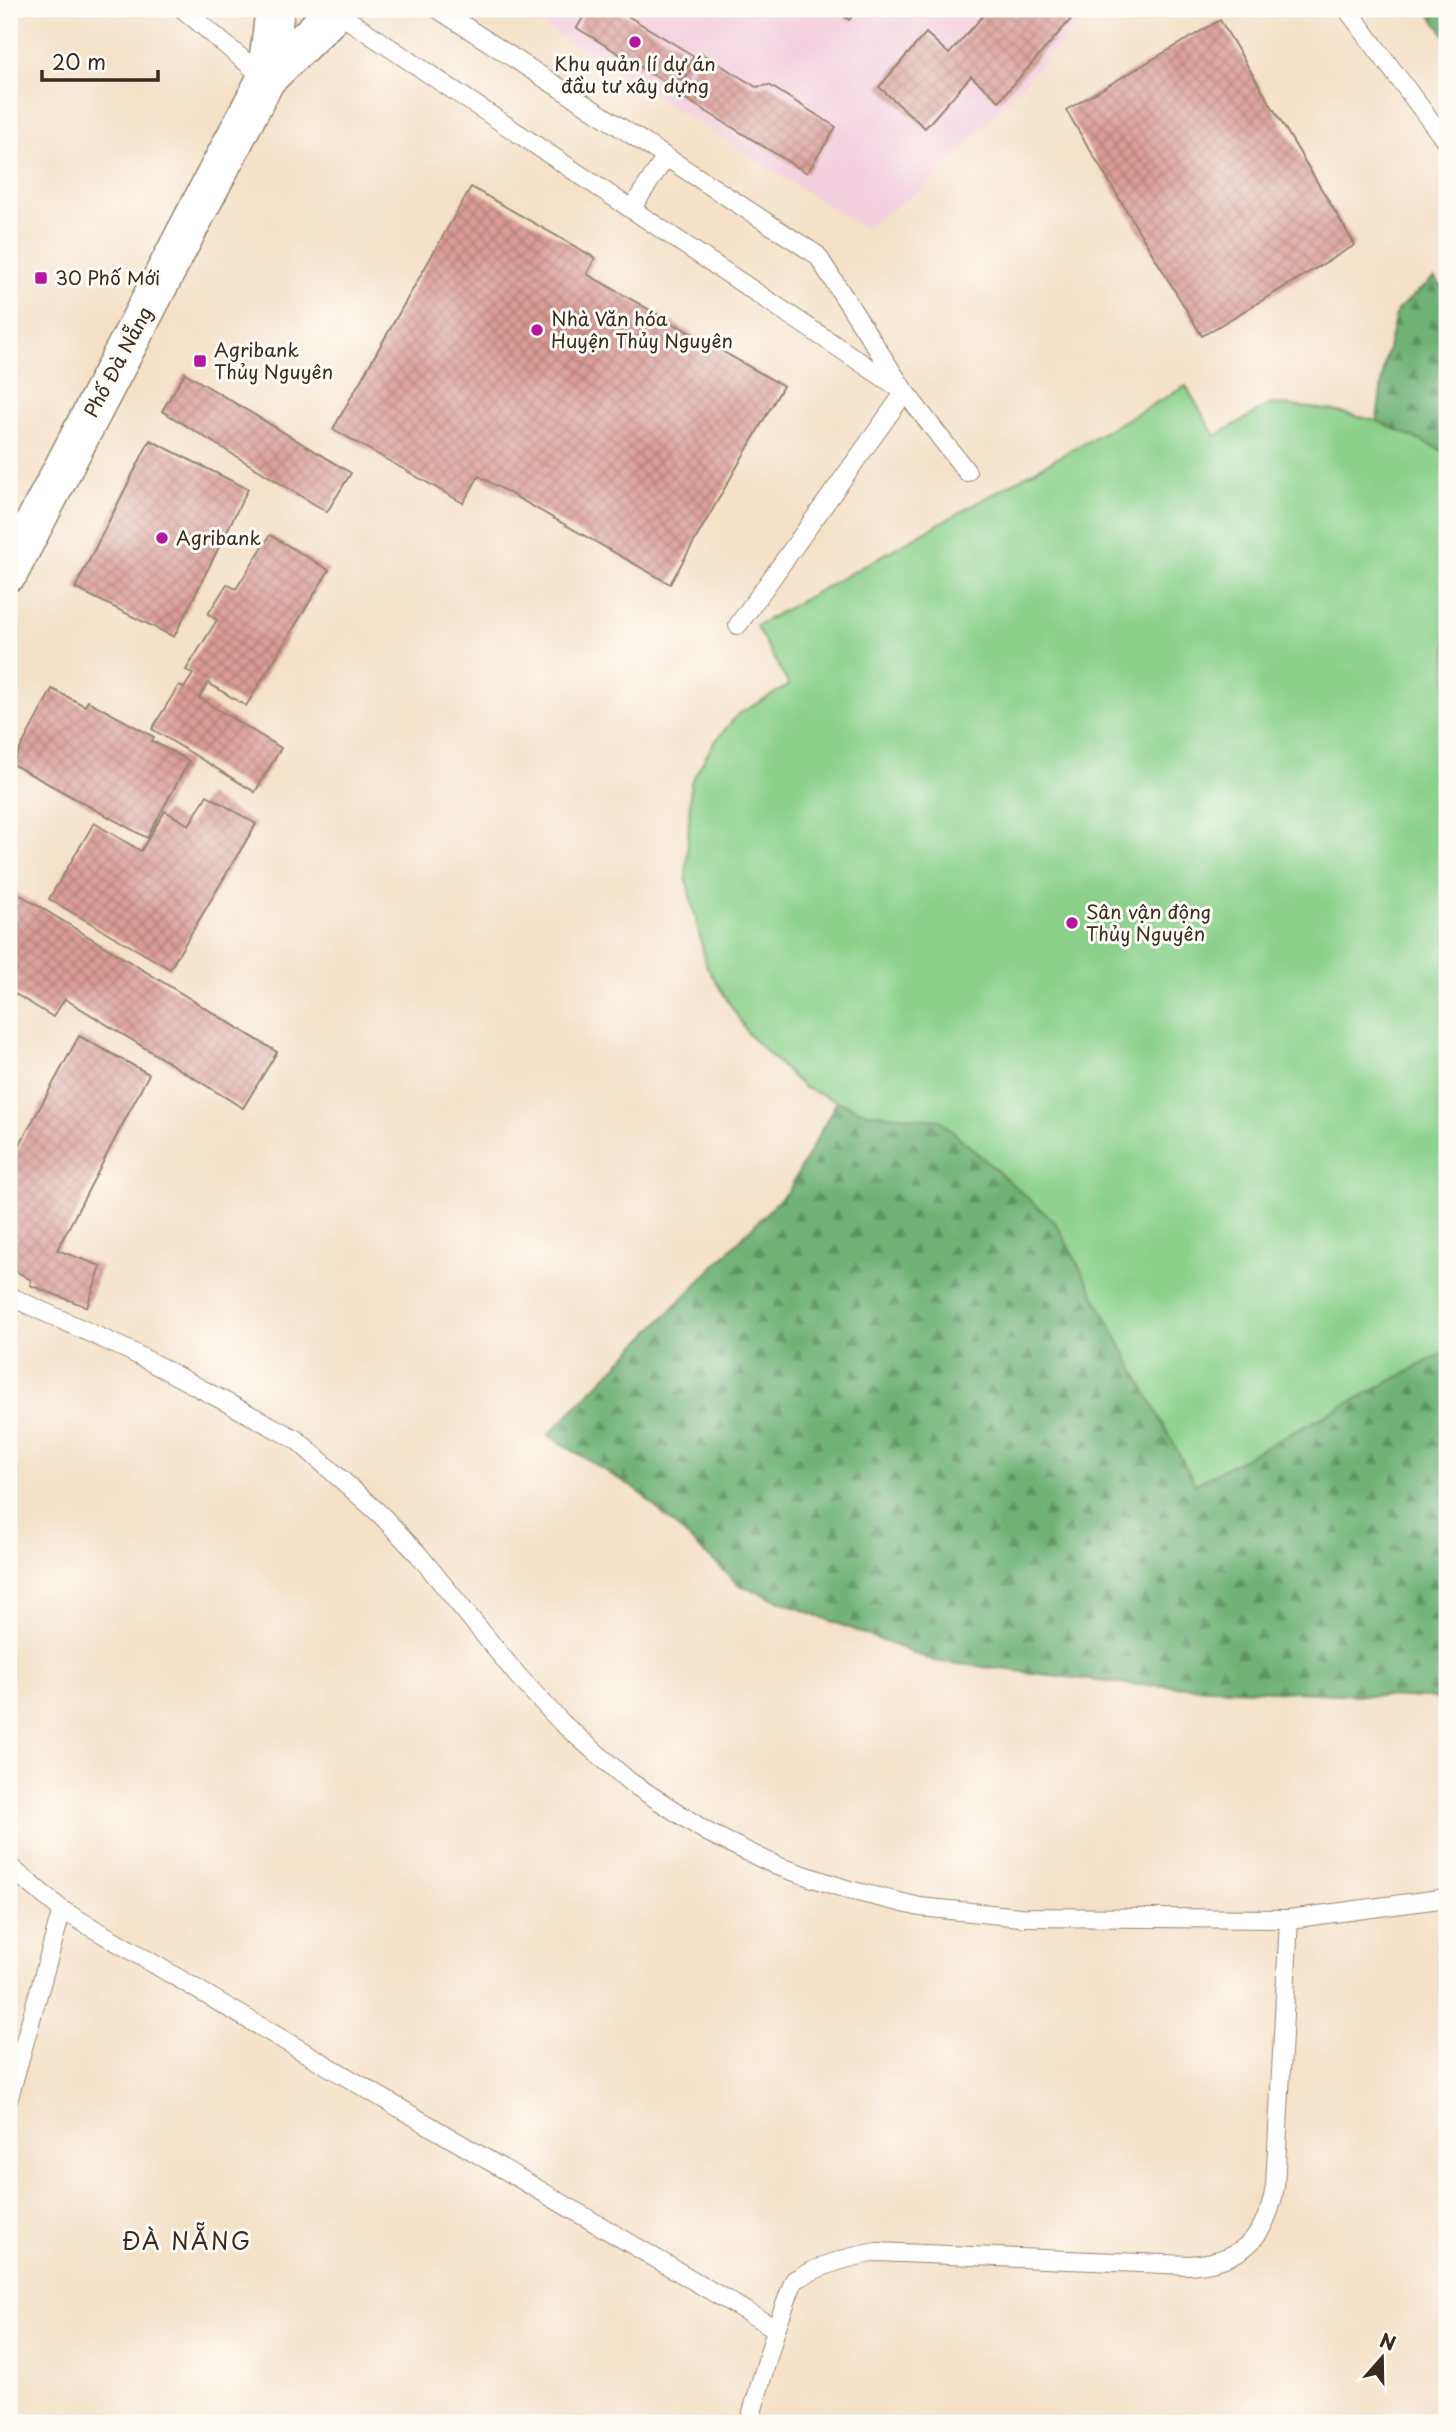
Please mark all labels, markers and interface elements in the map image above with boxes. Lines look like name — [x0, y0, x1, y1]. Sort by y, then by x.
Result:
marker: Khu quản lí dự án đầu tư xây dựng — [627, 34, 643, 50]
scale bar — [42, 38, 158, 82]
text: 20 m — [52, 45, 106, 77]
place label: Khu quản lí dự án đầu tư xây dựng — [554, 49, 716, 99]
place label: 30 Phố Mới — [55, 263, 160, 291]
marker: 30 Phố Mới — [33, 270, 49, 286]
street label: Phố Đà Nẵng — [76, 301, 158, 422]
place label: Nhà Văn hóa Huyện Thủy Nguyên — [551, 304, 733, 354]
marker: Nhà Văn hóa Huyện Thủy Nguyên — [529, 322, 545, 338]
place label: Agribank Thủy Nguyên — [214, 335, 333, 385]
marker: Agribank Thủy Nguyên — [192, 353, 208, 369]
place label: Agribank — [176, 523, 261, 551]
marker: Agribank — [154, 530, 170, 546]
place label: Sân vận động Thủy Nguyên — [1086, 897, 1211, 947]
marker: Sân vận động Thủy Nguyên — [1064, 915, 1080, 931]
district label: ĐÀ NẴNG — [122, 2221, 252, 2258]
north arrow — [1348, 2324, 1418, 2394]
text: N — [1376, 2325, 1400, 2357]

